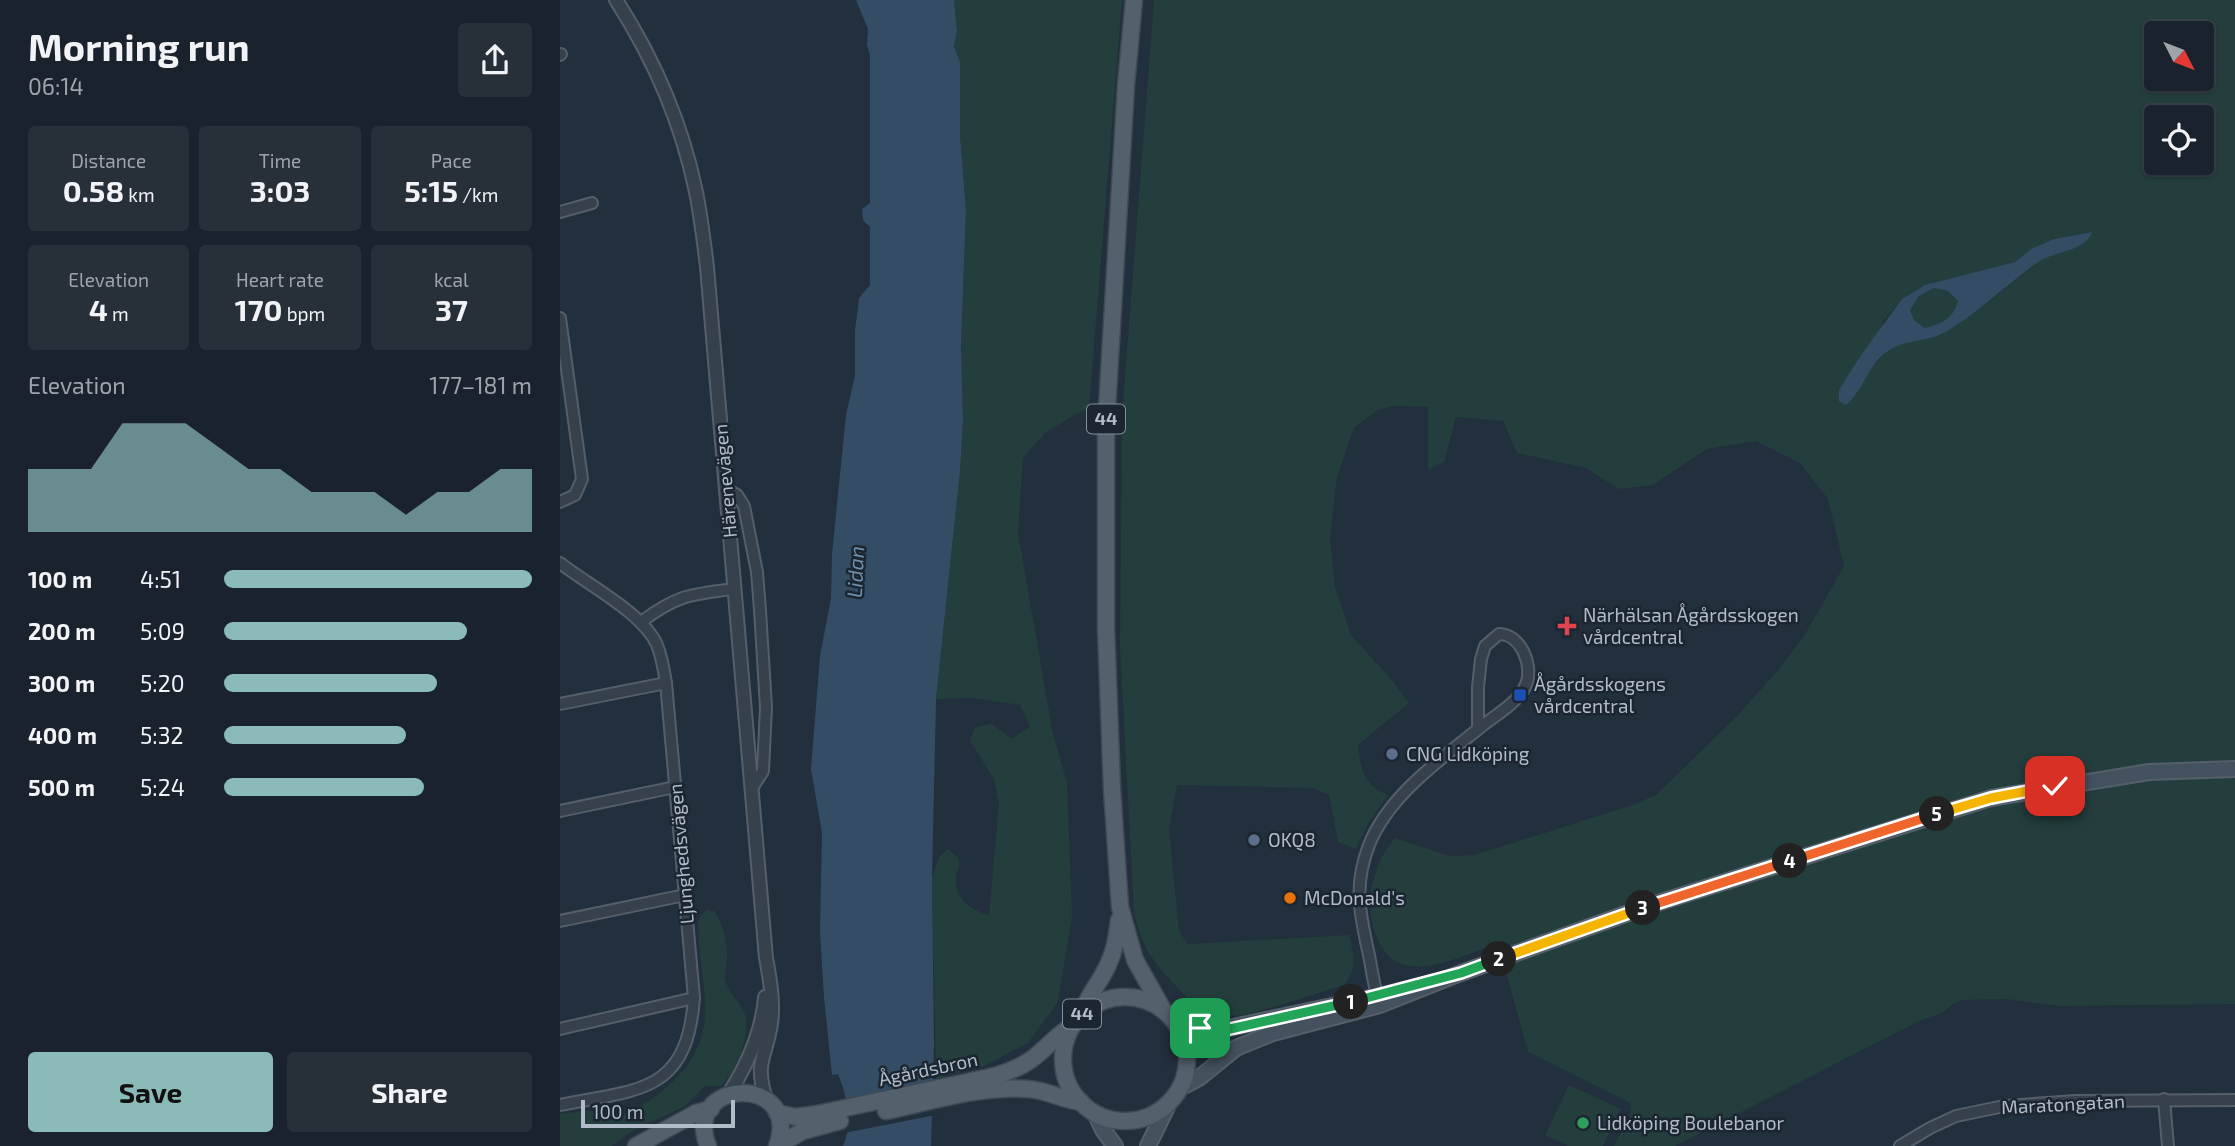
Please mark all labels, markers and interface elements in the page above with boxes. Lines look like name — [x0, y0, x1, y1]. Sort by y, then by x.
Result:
north arrow — [2144, 21, 2214, 91]
map controls — [2144, 21, 2214, 175]
text: Morning run — [28, 23, 249, 69]
button: share — [458, 23, 532, 97]
text: 06:14 — [28, 72, 84, 100]
button: locate — [2144, 105, 2214, 175]
text: Distance — [71, 149, 146, 172]
text: Time — [259, 149, 301, 172]
text: Pace — [431, 149, 472, 172]
text: 0.58 — [63, 172, 124, 208]
text: 3:03 — [250, 172, 310, 208]
text: 5:15 — [404, 172, 458, 208]
text: km — [124, 183, 155, 206]
text: /km — [458, 183, 498, 206]
text: Elevation — [68, 268, 149, 291]
text: Heart rate — [236, 268, 324, 291]
text: kcal — [434, 268, 469, 291]
text: 4 — [89, 291, 108, 327]
text: 170 — [235, 291, 282, 327]
text: 37 — [435, 291, 468, 327]
text: m — [108, 302, 129, 325]
text: bpm — [282, 302, 325, 325]
text: Elevation — [28, 371, 126, 399]
text: 177–181 m — [429, 371, 532, 399]
road number: 44 — [1087, 404, 1125, 433]
street label: Härenevägen — [708, 423, 741, 539]
water label: Lidan — [841, 545, 868, 599]
text: 100 m — [28, 565, 92, 593]
text: 4:51 — [140, 565, 181, 593]
place label: Närhälsan Ågårdsskogen vårdcentral — [1583, 603, 1799, 648]
marker: Närhälsan Ågårdsskogen vårdcentral — [1557, 616, 1577, 636]
text: 200 m — [28, 617, 96, 645]
text: 5:09 — [140, 617, 185, 645]
text: 300 m — [28, 669, 95, 697]
text: 5:20 — [140, 669, 185, 697]
place label: Ågårdsskogens vårdcentral — [1534, 672, 1666, 717]
marker: Ågårdsskogens vårdcentral — [1512, 687, 1528, 703]
text: 400 m — [28, 721, 97, 749]
text: 5:32 — [140, 721, 183, 749]
place label: CNG Lidköping — [1406, 742, 1530, 765]
marker: CNG Lidköping — [1384, 746, 1400, 762]
pin — [2025, 756, 2085, 816]
icon: check — [2036, 767, 2074, 805]
text: 500 m — [28, 773, 95, 801]
text: 5:24 — [140, 773, 185, 801]
street label: Ljunghedsvägen — [663, 783, 698, 925]
pin: 5 — [1920, 796, 1954, 832]
text: 5 — [1931, 802, 1942, 825]
place label: OKQ8 — [1268, 828, 1316, 851]
marker: OKQ8 — [1246, 832, 1262, 848]
pin: 4 — [1772, 844, 1808, 878]
text: 4 — [1783, 849, 1796, 872]
place label: McDonald's — [1304, 886, 1405, 909]
marker: McDonald's — [1282, 890, 1298, 906]
pin: 3 — [1626, 890, 1660, 926]
text: 3 — [1637, 896, 1648, 919]
pin: 2 — [1482, 942, 1516, 976]
text: 2 — [1493, 947, 1504, 970]
pin: 1 — [1334, 984, 1368, 1020]
text: 1 — [1346, 990, 1355, 1013]
pin — [1170, 998, 1230, 1058]
road number: 44 — [1063, 1000, 1101, 1028]
icon: arrive — [1181, 1009, 1219, 1047]
street label: Ågårdsbron — [876, 1047, 980, 1090]
button: Save — [28, 1052, 273, 1132]
button: Share — [287, 1052, 532, 1132]
street label: Maratongatan — [2001, 1089, 2125, 1118]
scale bar — [581, 1097, 735, 1129]
text: 100 m — [592, 1100, 643, 1123]
place label: Lidköping Boulebanor — [1597, 1111, 1784, 1134]
marker: Lidköping Boulebanor — [1575, 1115, 1591, 1131]

